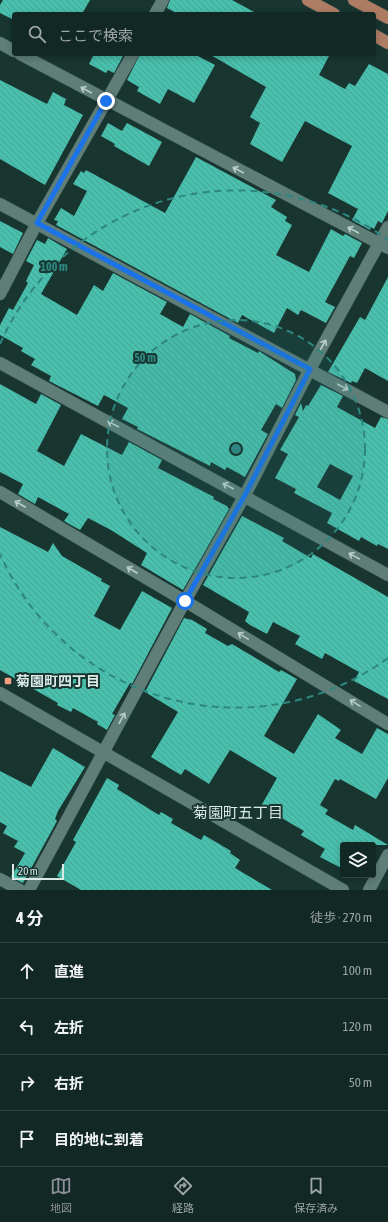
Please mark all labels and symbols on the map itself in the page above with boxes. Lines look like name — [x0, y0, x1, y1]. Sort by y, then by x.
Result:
one-way arrow — [80, 85, 92, 93]
route end — [97, 92, 115, 110]
one-way arrow — [232, 165, 244, 173]
one-way arrow — [348, 225, 360, 233]
text: 100 m — [40, 260, 68, 274]
one-way arrow — [320, 339, 328, 351]
text: 50 m — [134, 351, 156, 365]
one-way arrow — [337, 384, 349, 392]
one-way arrow — [108, 420, 120, 428]
centre of rings — [229, 442, 243, 456]
one-way arrow — [222, 482, 234, 489]
one-way arrow — [14, 499, 26, 507]
one-way arrow — [348, 551, 360, 559]
one-way arrow — [126, 565, 138, 573]
route start — [176, 592, 194, 610]
one-way arrow — [237, 632, 249, 640]
place label: 菊園町四丁目 — [16, 673, 100, 689]
marker: 菊園町四丁目 — [3, 676, 13, 686]
one-way arrow — [349, 699, 361, 707]
one-way arrow — [119, 712, 126, 724]
district label: 菊園町五丁目 — [193, 804, 283, 821]
scale bar — [12, 862, 64, 881]

